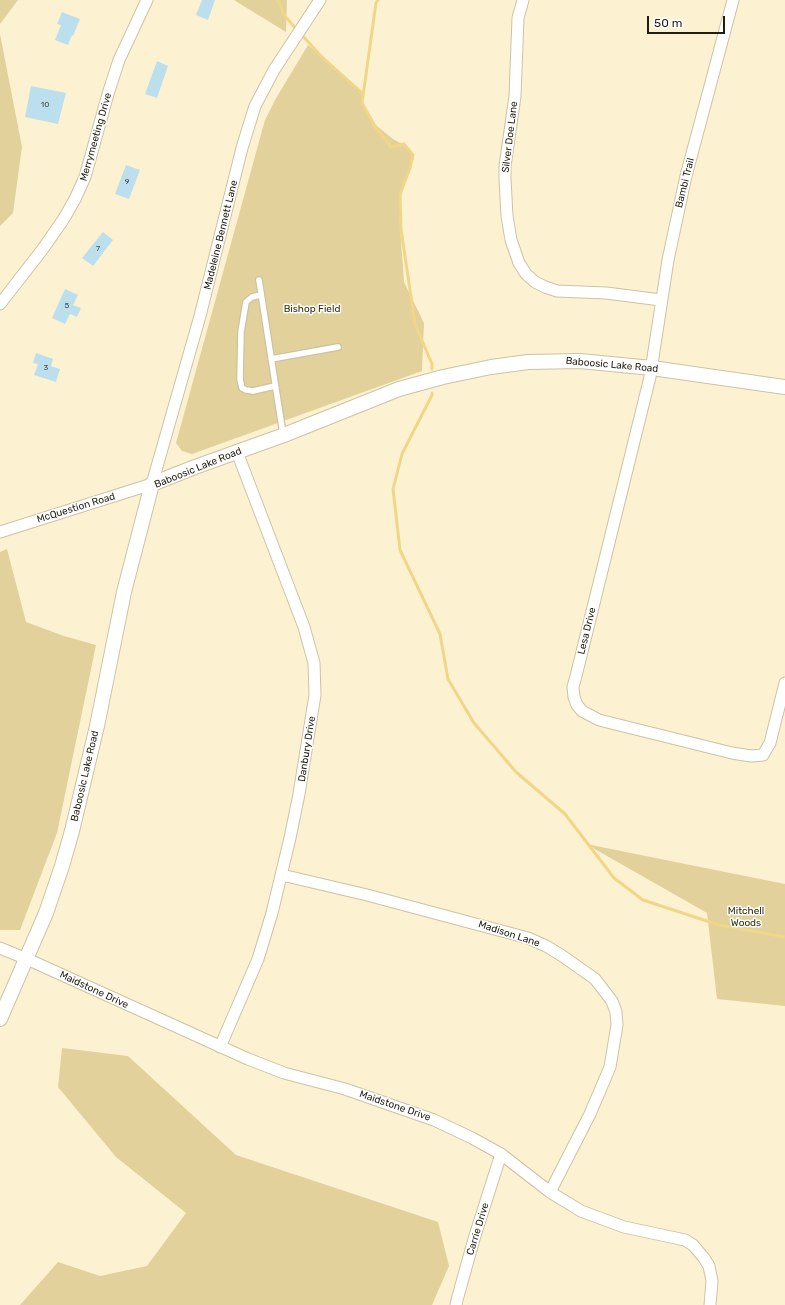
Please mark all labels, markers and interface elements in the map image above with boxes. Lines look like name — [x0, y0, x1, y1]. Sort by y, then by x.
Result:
scale bar — [649, 8, 727, 34]
text: 50 m — [654, 16, 682, 30]
street label: Merrymeeting Drive — [78, 91, 114, 183]
house number: 10 — [41, 100, 49, 110]
street label: Silver Doe Lane — [500, 101, 520, 173]
street label: Bambi Trail — [673, 157, 697, 209]
house number: 9 — [125, 177, 129, 187]
street label: Madeleine Bennett Lane — [202, 179, 240, 291]
house number: 7 — [96, 244, 100, 254]
house number: 5 — [65, 301, 69, 311]
park label: Bishop Field — [284, 303, 340, 315]
street label: Baboosic Lake Road — [565, 355, 659, 375]
house number: 3 — [44, 363, 48, 373]
street label: Baboosic Lake Road — [153, 445, 243, 491]
street label: McQuestion Road — [35, 490, 117, 526]
street label: Lesa Drive — [575, 606, 599, 656]
street label: Danbury Drive — [296, 715, 318, 783]
street label: Baboosic Lake Road — [69, 729, 101, 823]
park label: Mitchell Woods — [728, 905, 764, 928]
street label: Madison Lane — [477, 918, 541, 950]
street label: Maidstone Drive — [58, 969, 130, 1011]
street label: Maidstone Drive — [358, 1088, 432, 1124]
street label: Carrie Drive — [464, 1201, 492, 1257]

